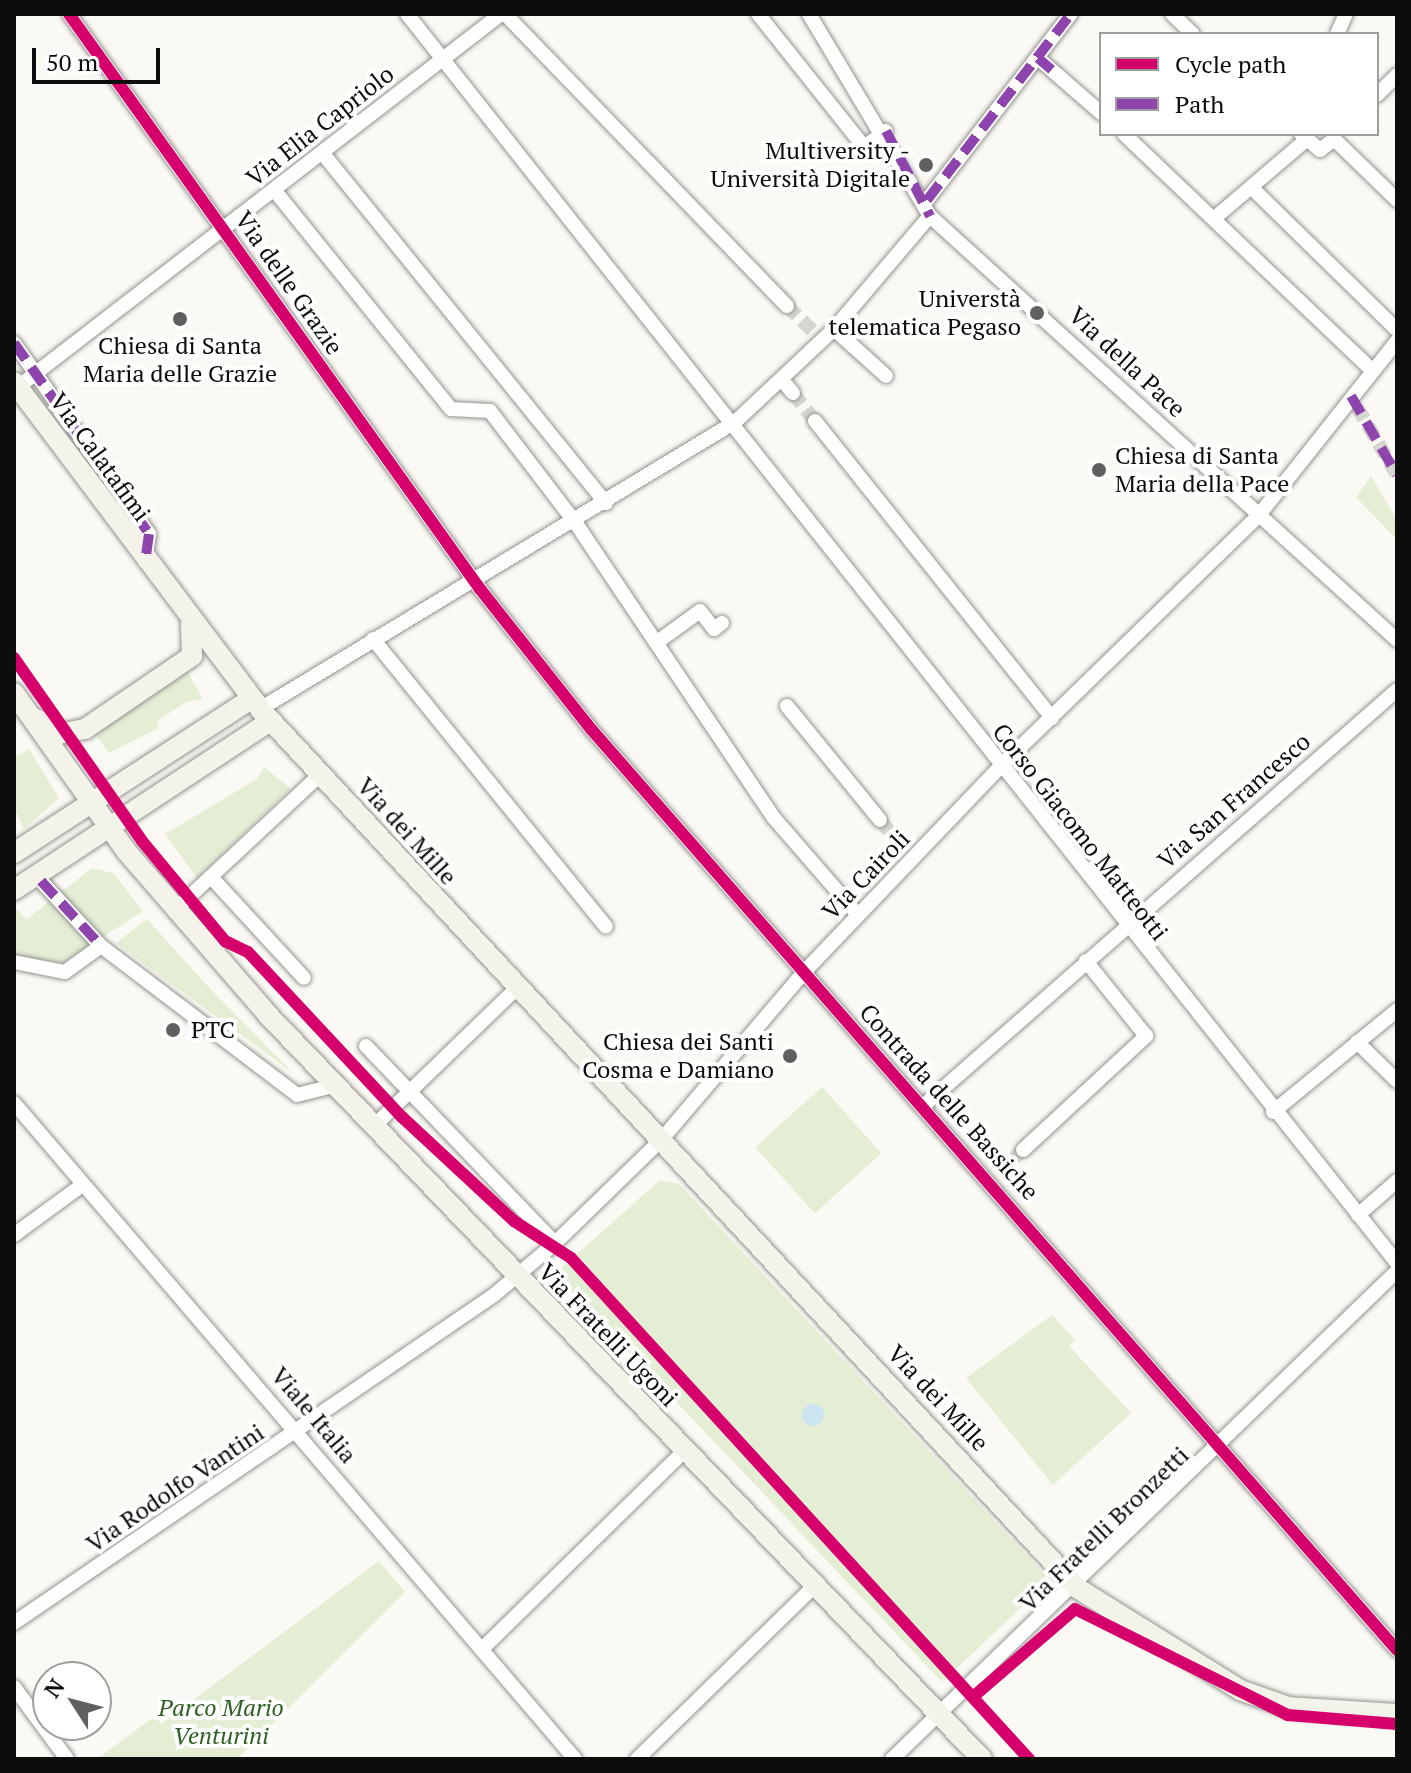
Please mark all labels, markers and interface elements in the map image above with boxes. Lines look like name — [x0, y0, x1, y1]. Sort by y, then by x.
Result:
scale bar — [36, 32, 164, 82]
legend — [1099, 32, 1379, 136]
text: 50 m — [46, 46, 98, 78]
text: Cycle path — [1175, 48, 1286, 80]
street label: Via Elia Capriolo — [240, 59, 400, 193]
text: Path — [1175, 88, 1224, 120]
place label: Multiversity - Università Digitale — [711, 137, 910, 193]
marker: Multiversity - Università Digitale — [917, 156, 935, 174]
street label: Via delle Grazie — [229, 206, 349, 360]
place label: Universtà telematica Pegaso — [829, 285, 1021, 341]
street label: Via della Pace — [1063, 301, 1191, 423]
marker: Universtà telematica Pegaso — [1028, 304, 1046, 322]
marker: Chiesa di Santa Maria delle Grazie — [171, 310, 189, 328]
place label: Chiesa di Santa Maria delle Grazie — [83, 332, 277, 388]
street label: Via Calatafimi — [44, 387, 156, 527]
place label: Chiesa di Santa Maria della Pace — [1115, 442, 1289, 498]
marker: Chiesa di Santa Maria della Pace — [1090, 461, 1108, 479]
street label: Corso Giacomo Matteotti — [986, 718, 1174, 946]
street label: Via San Francesco — [1152, 727, 1316, 875]
street label: Via dei Mille — [351, 771, 463, 891]
street label: Via Cairoli — [816, 824, 916, 926]
street label: Contrada delle Bassiche — [853, 998, 1045, 1206]
place label: PTC — [191, 1016, 235, 1044]
marker: PTC — [162, 1019, 184, 1041]
place label: Chiesa dei Santi Cosma e Damiano — [582, 1028, 774, 1084]
marker: Chiesa dei Santi Cosma e Damiano — [781, 1047, 799, 1065]
street label: Via Fratelli Ugoni — [532, 1257, 684, 1413]
street label: Via dei Mille — [882, 1339, 994, 1457]
street label: Viale Italia — [265, 1361, 363, 1469]
street label: Via Rodolfo Vantini — [80, 1418, 270, 1558]
street label: Via Fratelli Bronzetti — [1013, 1441, 1195, 1617]
north arrow — [32, 1661, 112, 1741]
text: N — [37, 1673, 70, 1703]
park label: Parco Mario Venturini — [158, 1694, 284, 1750]

